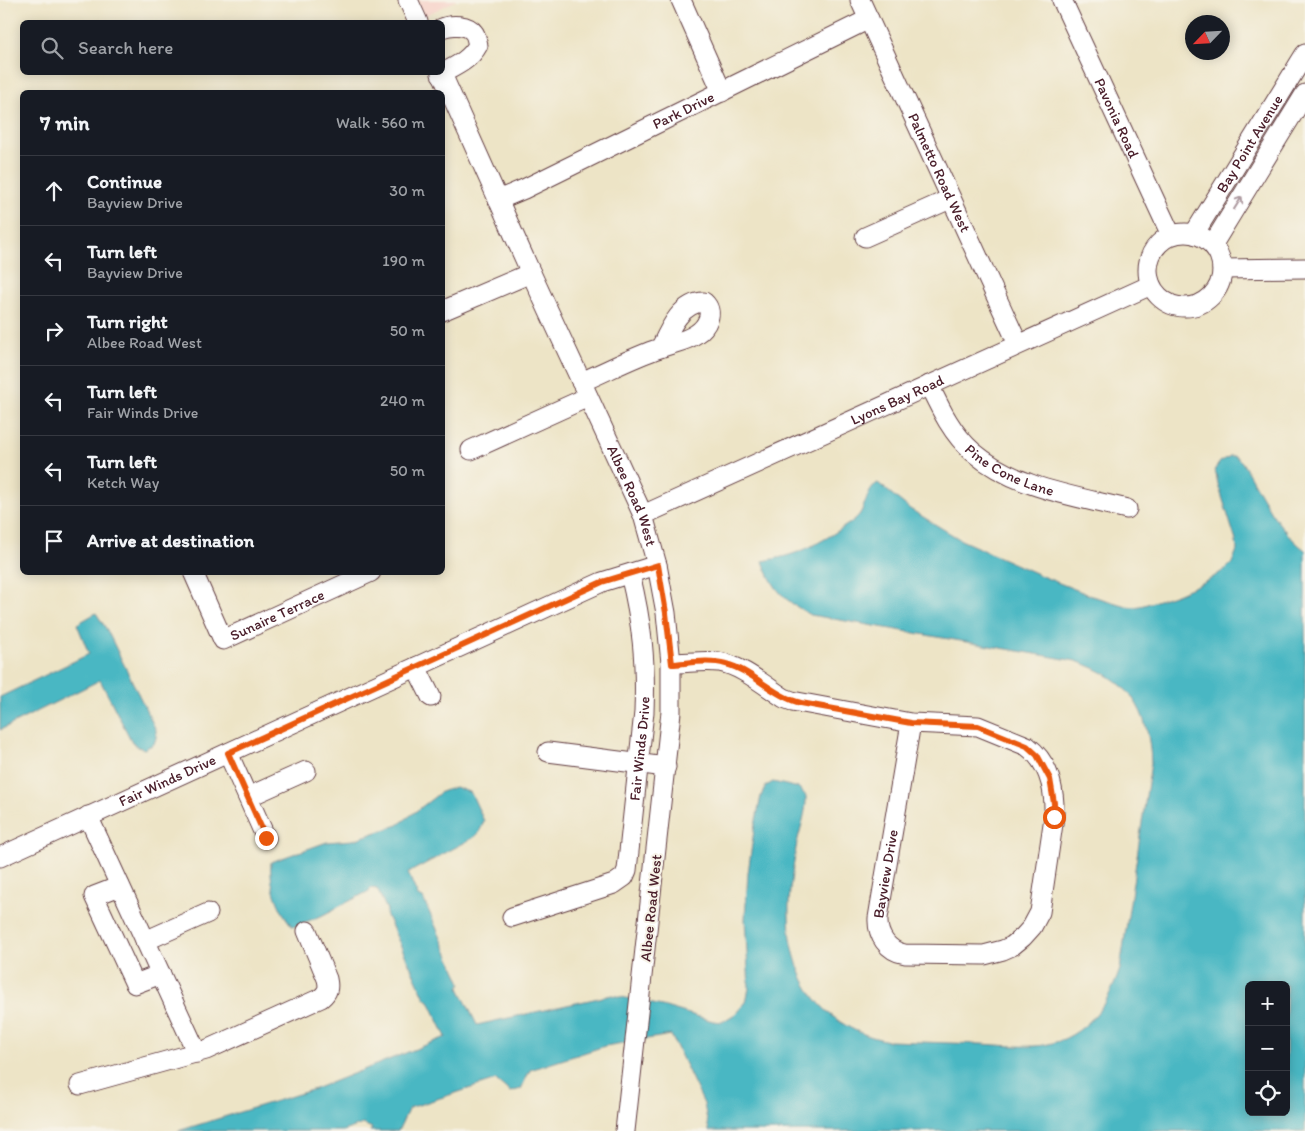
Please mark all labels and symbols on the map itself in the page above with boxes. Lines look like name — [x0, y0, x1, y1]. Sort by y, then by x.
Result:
north arrow — [1185, 15, 1230, 60]
street label: Pavonia Road — [1090, 75, 1143, 161]
street label: Park Drive — [650, 88, 717, 133]
street label: Bay Point Avenue — [1213, 91, 1287, 196]
street label: Palmetto Road West — [904, 110, 975, 235]
one-way arrow — [1234, 196, 1244, 210]
street label: Lyons Bay Road — [848, 371, 947, 429]
street label: Pine Cone Lane — [961, 440, 1056, 500]
street label: Albee Road West — [603, 442, 660, 549]
street label: Sunaire Terrace — [227, 586, 327, 645]
street label: Fair Winds Drive — [626, 696, 653, 802]
street label: Fair Winds Drive — [116, 751, 219, 810]
route start — [1043, 806, 1066, 829]
route end — [255, 827, 278, 850]
street label: Bayview Drive — [869, 828, 902, 920]
street label: Albee Road West — [636, 853, 666, 963]

